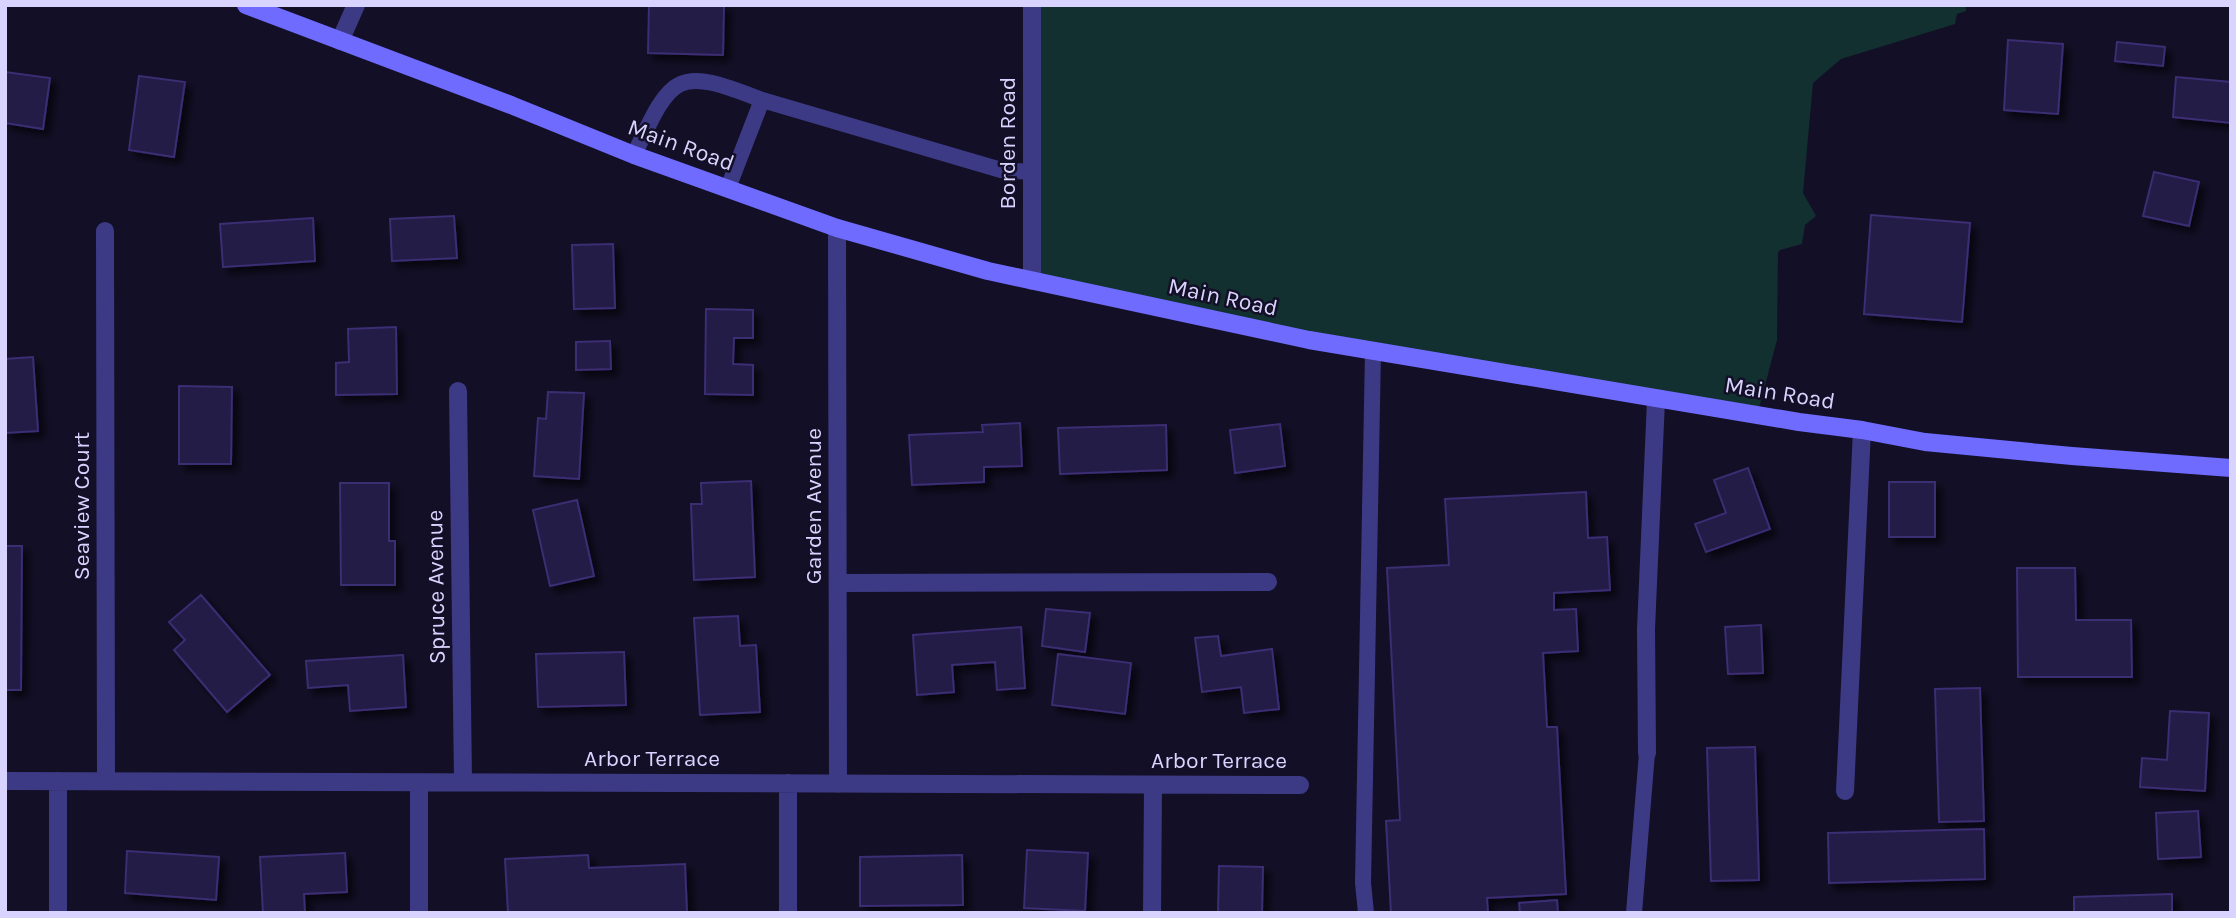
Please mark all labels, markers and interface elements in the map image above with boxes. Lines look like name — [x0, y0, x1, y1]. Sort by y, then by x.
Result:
street label: Borden Road — [994, 77, 1021, 209]
street label: Main Road — [624, 113, 738, 177]
street label: Main Road — [1166, 272, 1280, 322]
street label: Main Road — [1723, 371, 1837, 415]
street label: Garden Avenue — [800, 428, 827, 584]
street label: Seaview Court — [68, 432, 95, 580]
street label: Spruce Avenue — [421, 510, 451, 664]
street label: Arbor Terrace — [584, 745, 720, 772]
street label: Arbor Terrace — [1151, 747, 1287, 774]

